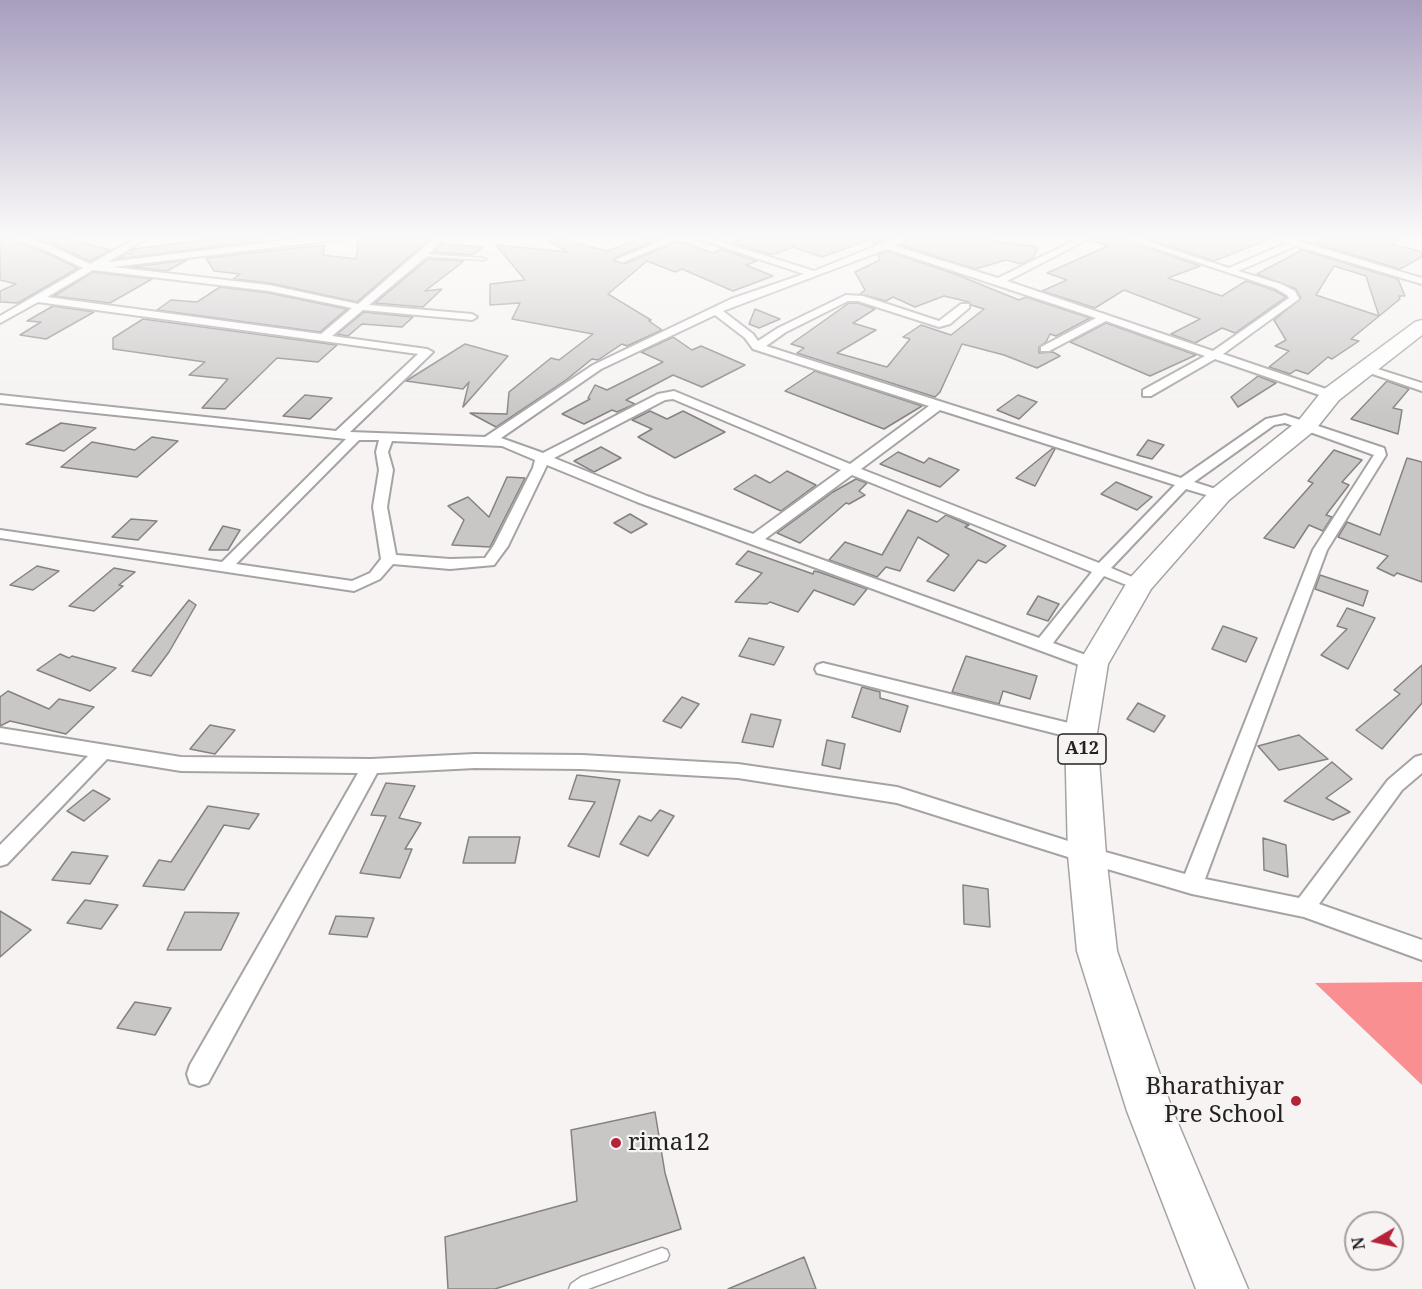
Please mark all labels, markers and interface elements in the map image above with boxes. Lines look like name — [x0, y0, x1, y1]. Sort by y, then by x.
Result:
road number: A12 — [1058, 734, 1106, 764]
place label: Bharathiyar Pre School — [1145, 1073, 1284, 1129]
marker: Bharathiyar Pre School — [1289, 1094, 1303, 1108]
place label: rima12 — [628, 1129, 710, 1157]
marker: rima12 — [609, 1136, 623, 1150]
north arrow — [1344, 1211, 1404, 1271]
text: N — [1346, 1236, 1370, 1251]

